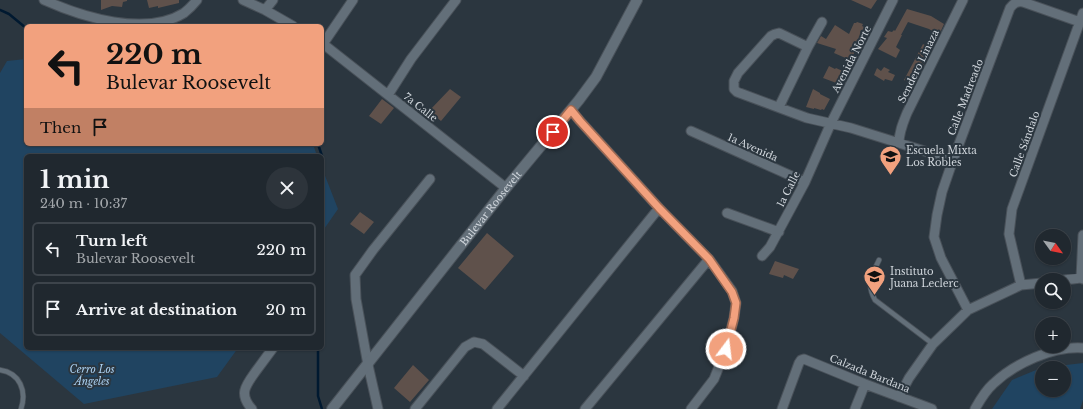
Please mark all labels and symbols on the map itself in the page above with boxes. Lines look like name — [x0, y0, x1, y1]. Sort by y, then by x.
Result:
street label: Avenida Norte — [828, 23, 874, 96]
street label: Sendero Linaza — [895, 27, 942, 105]
street label: Calle Madreado — [945, 57, 986, 137]
street label: 7a Calle — [401, 90, 440, 125]
street label: Calle Sándalo — [1006, 109, 1043, 179]
pin — [536, 115, 570, 149]
street label: 1a Avenida — [726, 131, 780, 165]
school or university icon: Escuela Mixta Los Robles — [877, 143, 903, 176]
place label: Escuela Mixta Los Robles — [906, 144, 977, 169]
street label: Bulevar Roosevelt — [457, 168, 525, 248]
street label: 1a Calle — [774, 169, 803, 209]
north arrow — [1035, 229, 1071, 265]
school or university icon: Instituto Juana Leclerc — [861, 264, 887, 297]
place label: Instituto Juana Leclerc — [888, 265, 959, 290]
position arrow — [705, 328, 747, 370]
street label: Calzada Bardana — [828, 351, 912, 396]
park label: Cerro Los Ángeles — [70, 363, 115, 388]

